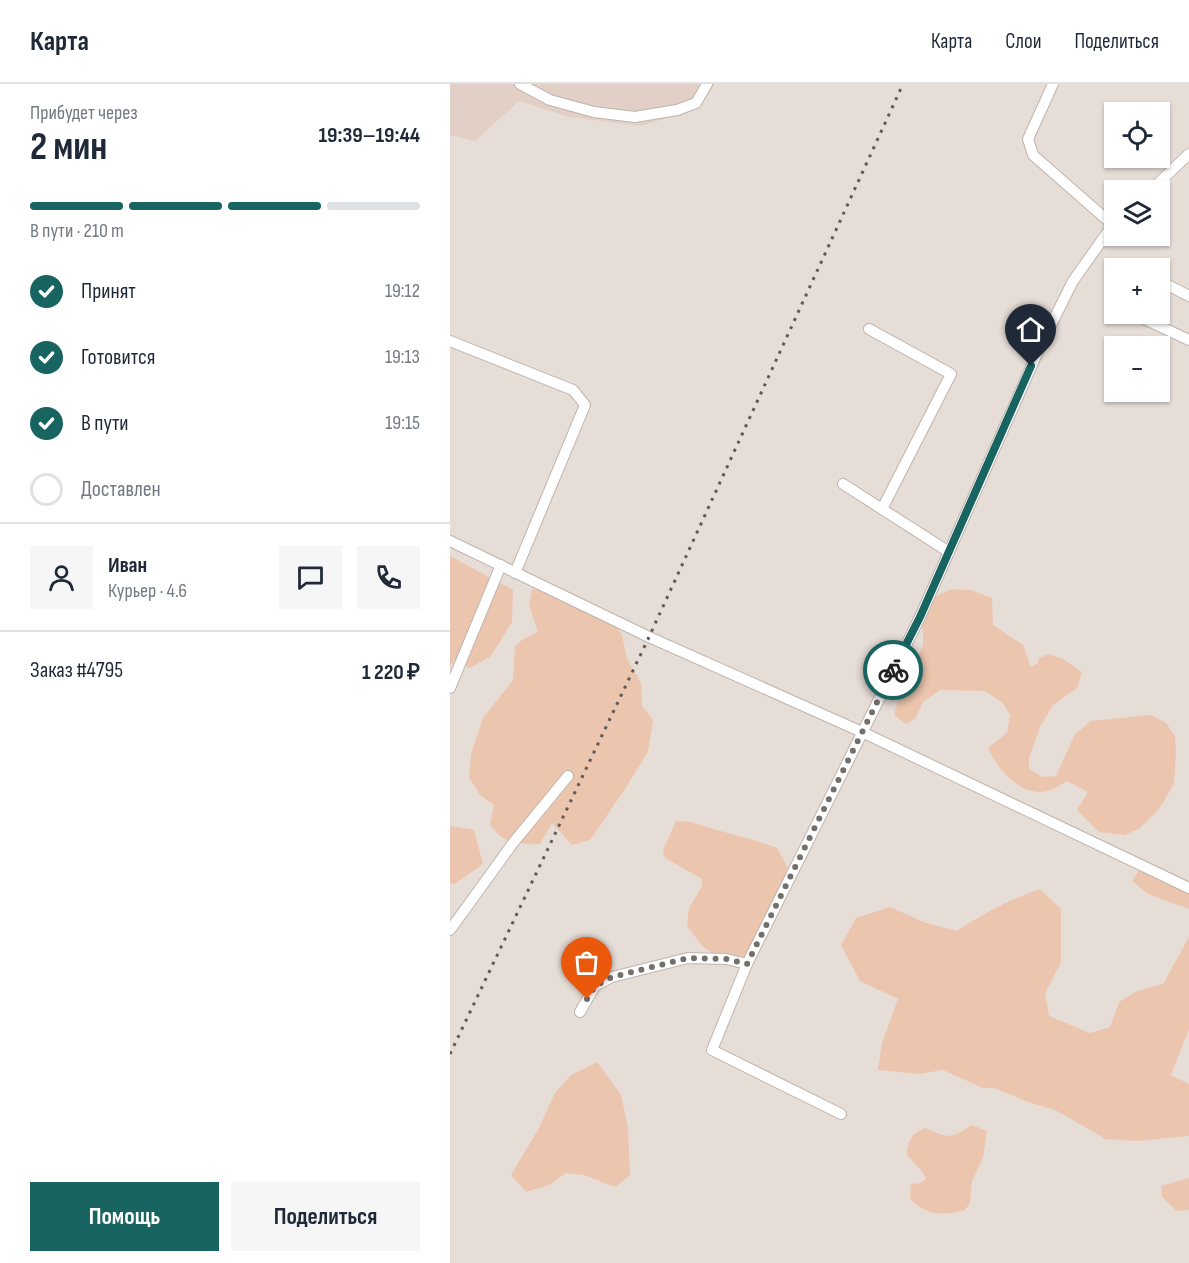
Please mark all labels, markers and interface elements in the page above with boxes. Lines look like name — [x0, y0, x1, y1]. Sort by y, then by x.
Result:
text: Карта — [30, 25, 89, 58]
text: Карта — [931, 29, 972, 54]
text: Слои — [1005, 29, 1041, 54]
text: Поделиться — [1074, 29, 1159, 54]
text: Прибудет через — [30, 101, 138, 125]
map controls — [1104, 102, 1170, 402]
button: locate — [1104, 102, 1170, 168]
text: 19:39–19:44 — [318, 122, 420, 149]
text: 2 мин — [30, 124, 107, 171]
button: layers — [1104, 180, 1170, 246]
text: В пути · 210 m — [30, 219, 124, 243]
button: + — [1104, 258, 1170, 324]
icon: check — [30, 275, 63, 308]
text: Принят — [81, 278, 136, 305]
text: 19:12 — [385, 279, 420, 303]
pin — [1005, 304, 1056, 366]
icon: home — [1014, 313, 1047, 346]
button: − — [1104, 336, 1170, 402]
icon: check — [30, 341, 63, 374]
text: Готовится — [81, 344, 155, 371]
text: 19:13 — [385, 345, 420, 369]
icon: check — [30, 407, 63, 440]
text: В пути — [81, 410, 129, 437]
text: 19:15 — [385, 411, 420, 435]
text: Доставлен — [81, 476, 161, 503]
button: person — [30, 546, 93, 609]
button: chat — [279, 546, 342, 609]
button: phone — [357, 546, 420, 609]
text: Иван — [108, 552, 147, 579]
text: Курьер · 4.6 — [108, 579, 187, 603]
courier — [863, 640, 923, 700]
icon: bike — [877, 654, 910, 687]
text: Заказ #4795 — [30, 657, 123, 684]
text: 1 220 ₽ — [362, 659, 420, 686]
pin — [561, 937, 612, 999]
icon: bag — [570, 946, 603, 979]
button: Помощь — [30, 1182, 219, 1251]
button: Поделиться — [231, 1182, 420, 1251]

